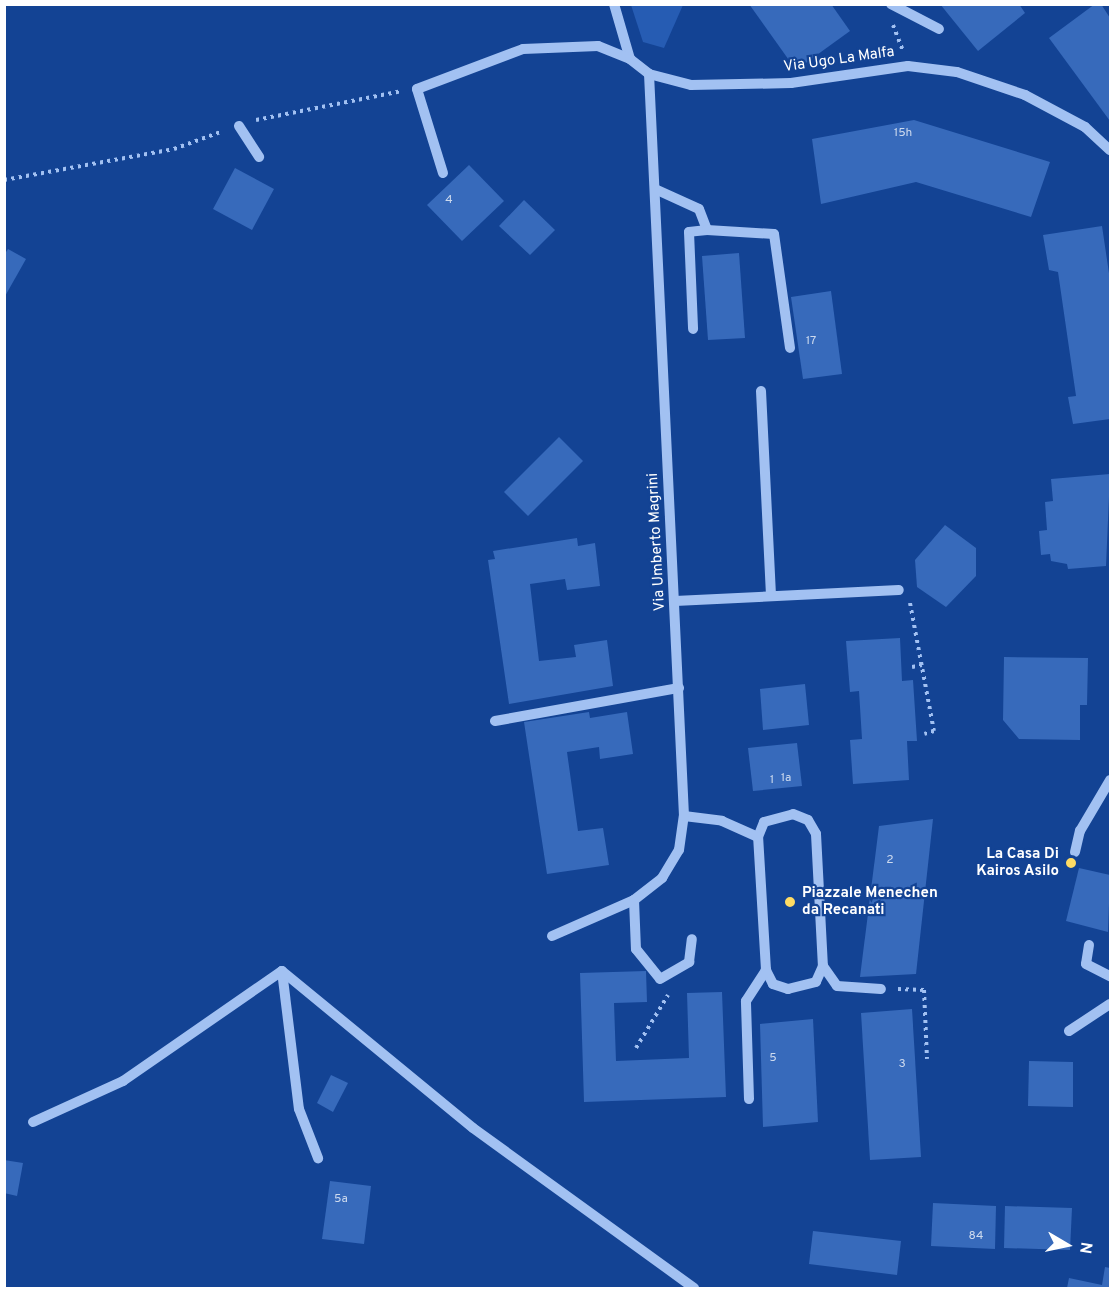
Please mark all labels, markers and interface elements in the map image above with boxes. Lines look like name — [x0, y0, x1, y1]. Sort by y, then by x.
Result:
street label: Via Ugo La Malfa — [782, 43, 896, 77]
house number: 15h — [894, 127, 912, 141]
house number: 4 — [445, 194, 453, 208]
house number: 17 — [806, 335, 816, 349]
street label: Via Umberto Magrini — [644, 472, 670, 612]
house number: 1a — [781, 772, 791, 786]
house number: 1 — [770, 774, 774, 788]
place label: La Casa Di Kairos Asilo — [976, 845, 1059, 880]
house number: 2 — [886, 854, 894, 868]
marker: La Casa Di Kairos Asilo — [1064, 856, 1078, 870]
place label: Piazzale Menechen da Recanati — [802, 884, 938, 919]
marker: Piazzale Menechen da Recanati — [783, 895, 797, 909]
house number: 5 — [769, 1052, 777, 1066]
house number: 3 — [898, 1058, 906, 1072]
house number: 5a — [334, 1193, 348, 1207]
north arrow — [1037, 1215, 1097, 1275]
house number: 84 — [969, 1230, 983, 1244]
text: N — [1074, 1241, 1096, 1255]

